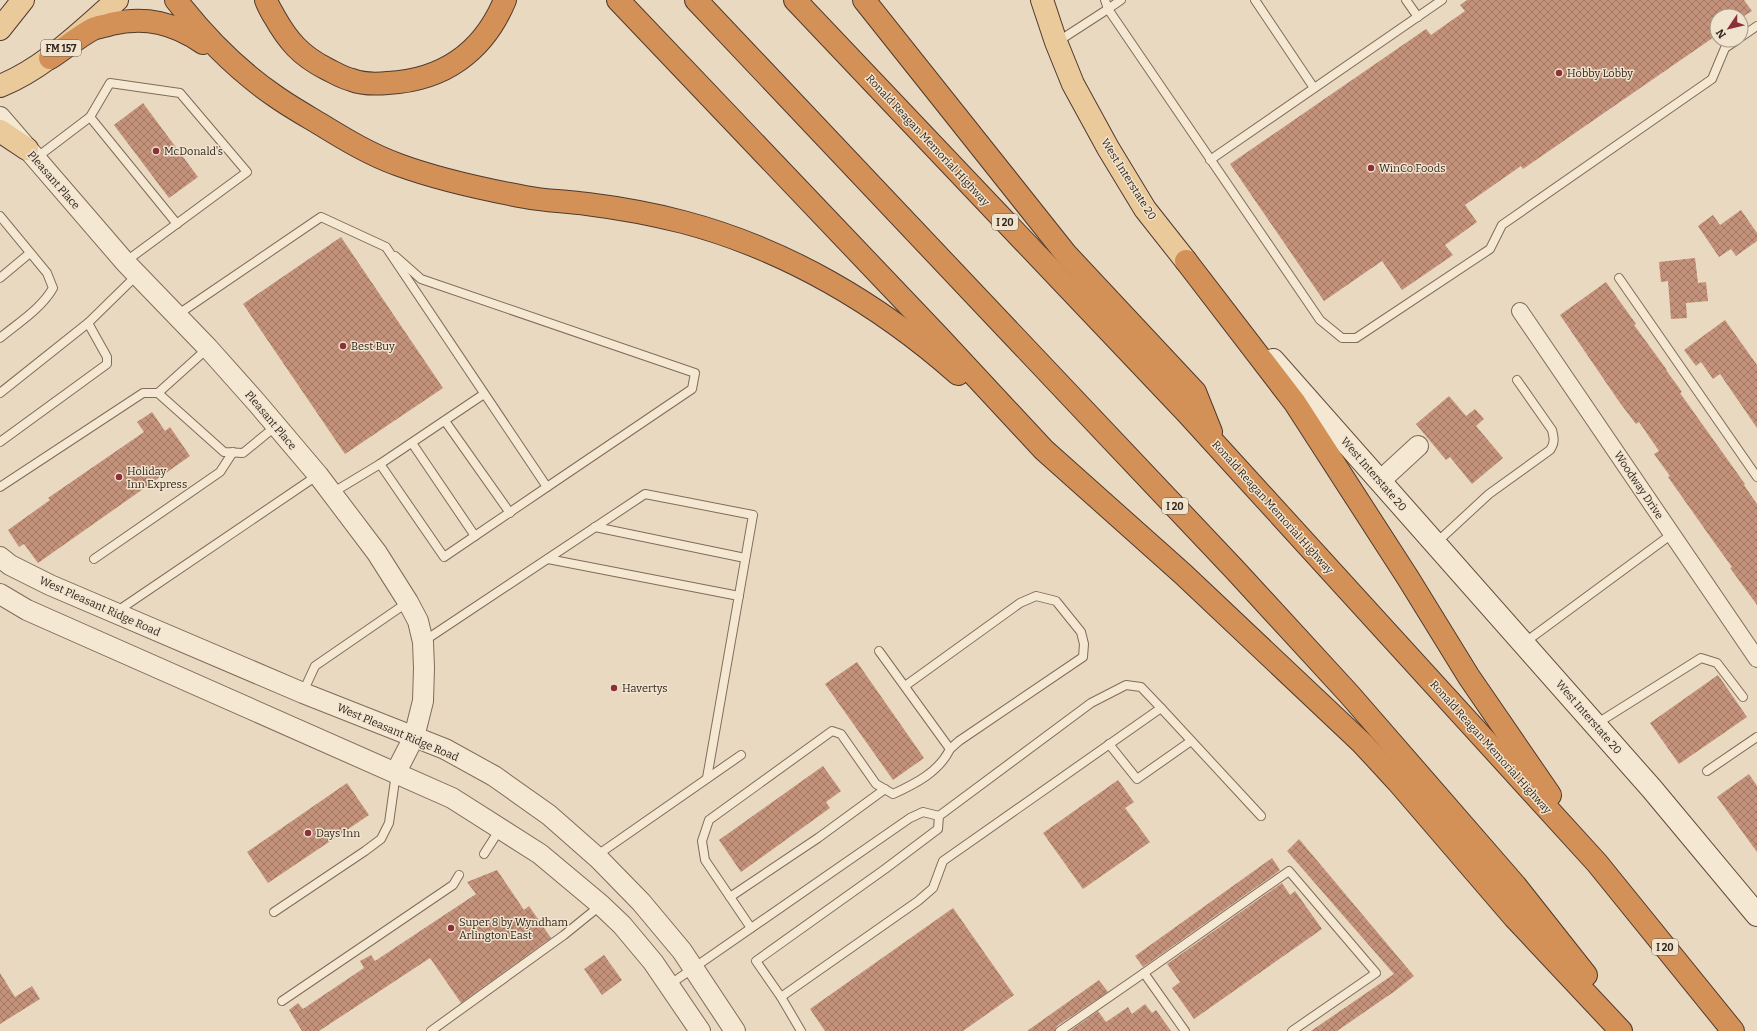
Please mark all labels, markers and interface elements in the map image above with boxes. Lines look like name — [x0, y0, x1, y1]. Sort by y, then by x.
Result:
north arrow — [1709, 8, 1749, 48]
text: N — [1713, 26, 1729, 41]
road number: FM 157 — [41, 40, 81, 56]
place label: Hobby Lobby — [1567, 67, 1633, 80]
marker: Hobby Lobby — [1554, 68, 1564, 78]
street label: Ronald Reagan Memorial Highway — [863, 72, 992, 209]
street label: West Interstate 20 — [1098, 136, 1159, 222]
place label: McDonald's — [164, 145, 223, 158]
marker: McDonald's — [151, 146, 161, 156]
street label: Pleasant Place — [25, 149, 82, 212]
place label: WinCo Foods — [1379, 162, 1445, 175]
marker: WinCo Foods — [1366, 163, 1376, 173]
road number: I 20 — [992, 214, 1018, 230]
place label: Best Buy — [351, 340, 395, 353]
marker: Best Buy — [338, 341, 348, 351]
street label: Pleasant Place — [242, 388, 299, 452]
street label: West Interstate 20 — [1338, 435, 1409, 514]
street label: Ronald Reagan Memorial Highway — [1209, 438, 1336, 577]
street label: Woodway Drive — [1611, 449, 1666, 522]
place label: Holiday Inn Express — [127, 465, 187, 491]
marker: Holiday Inn Express — [114, 472, 124, 482]
road number: I 20 — [1162, 498, 1188, 514]
street label: West Pleasant Ridge Road — [37, 574, 163, 639]
street label: Ronald Reagan Memorial Highway — [1427, 678, 1554, 817]
street label: West Interstate 20 — [1553, 678, 1624, 757]
place label: Havertys — [622, 682, 667, 695]
marker: Havertys — [609, 683, 619, 693]
street label: West Pleasant Ridge Road — [335, 701, 461, 764]
place label: Days Inn — [316, 827, 360, 840]
marker: Days Inn — [303, 828, 313, 838]
place label: Super 8 by Wyndham Arlington East — [459, 916, 569, 942]
marker: Super 8 by Wyndham Arlington East — [446, 923, 456, 933]
road number: I 20 — [1652, 939, 1678, 955]

